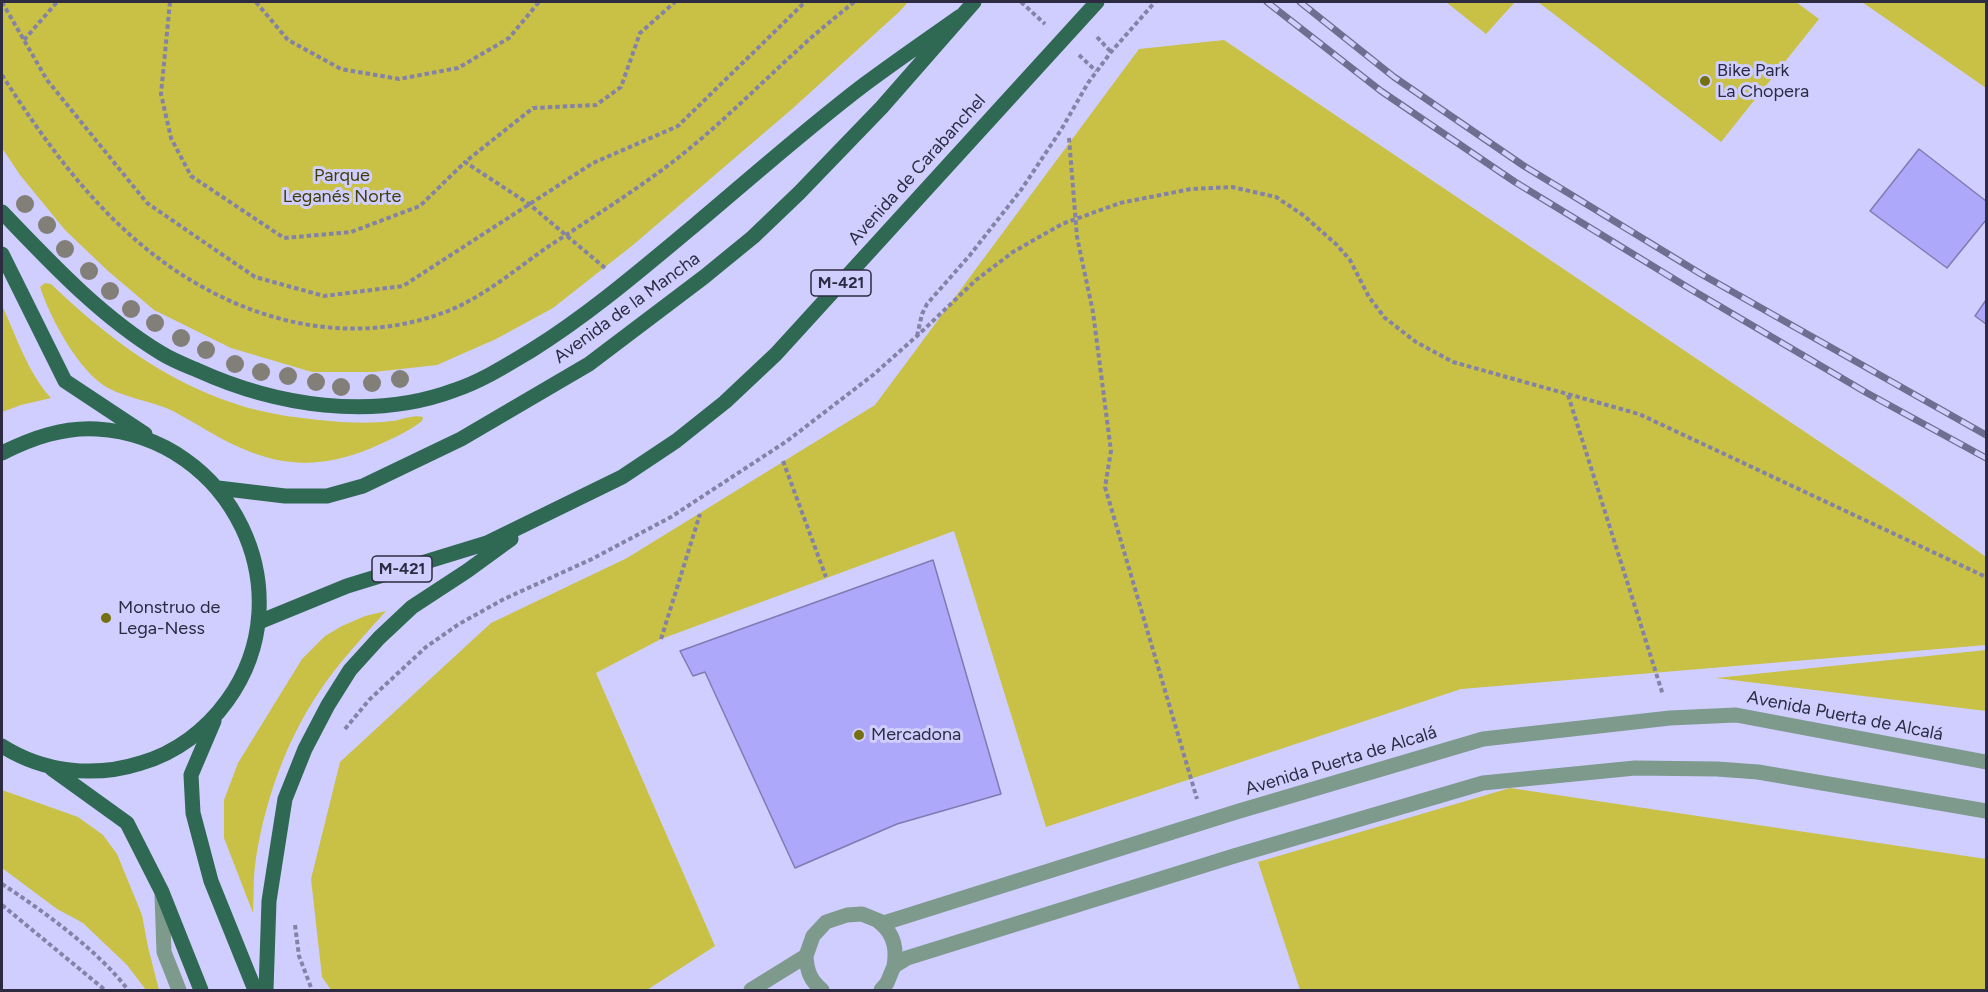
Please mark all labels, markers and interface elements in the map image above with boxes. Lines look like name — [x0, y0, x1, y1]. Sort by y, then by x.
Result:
place label: Bike Park La Chopera — [1717, 60, 1809, 103]
marker: Bike Park La Chopera — [1698, 74, 1712, 88]
street label: Avenida de Carabanchel — [844, 90, 990, 250]
park label: Parque Leganés Norte — [283, 165, 401, 207]
street label: Avenida de la Mancha — [550, 248, 704, 368]
road number: M-421 — [811, 270, 871, 296]
road number: M-421 — [372, 556, 432, 582]
place label: Monstruo de Lega-Ness — [118, 597, 220, 640]
marker: Monstruo de Lega-Ness — [99, 611, 113, 625]
street label: Avenida Puerta de Alcalá — [1745, 686, 1945, 746]
street label: Avenida Puerta de Alcalá — [1243, 722, 1439, 800]
place label: Mercadona — [871, 724, 961, 746]
marker: Mercadona — [852, 728, 866, 742]

